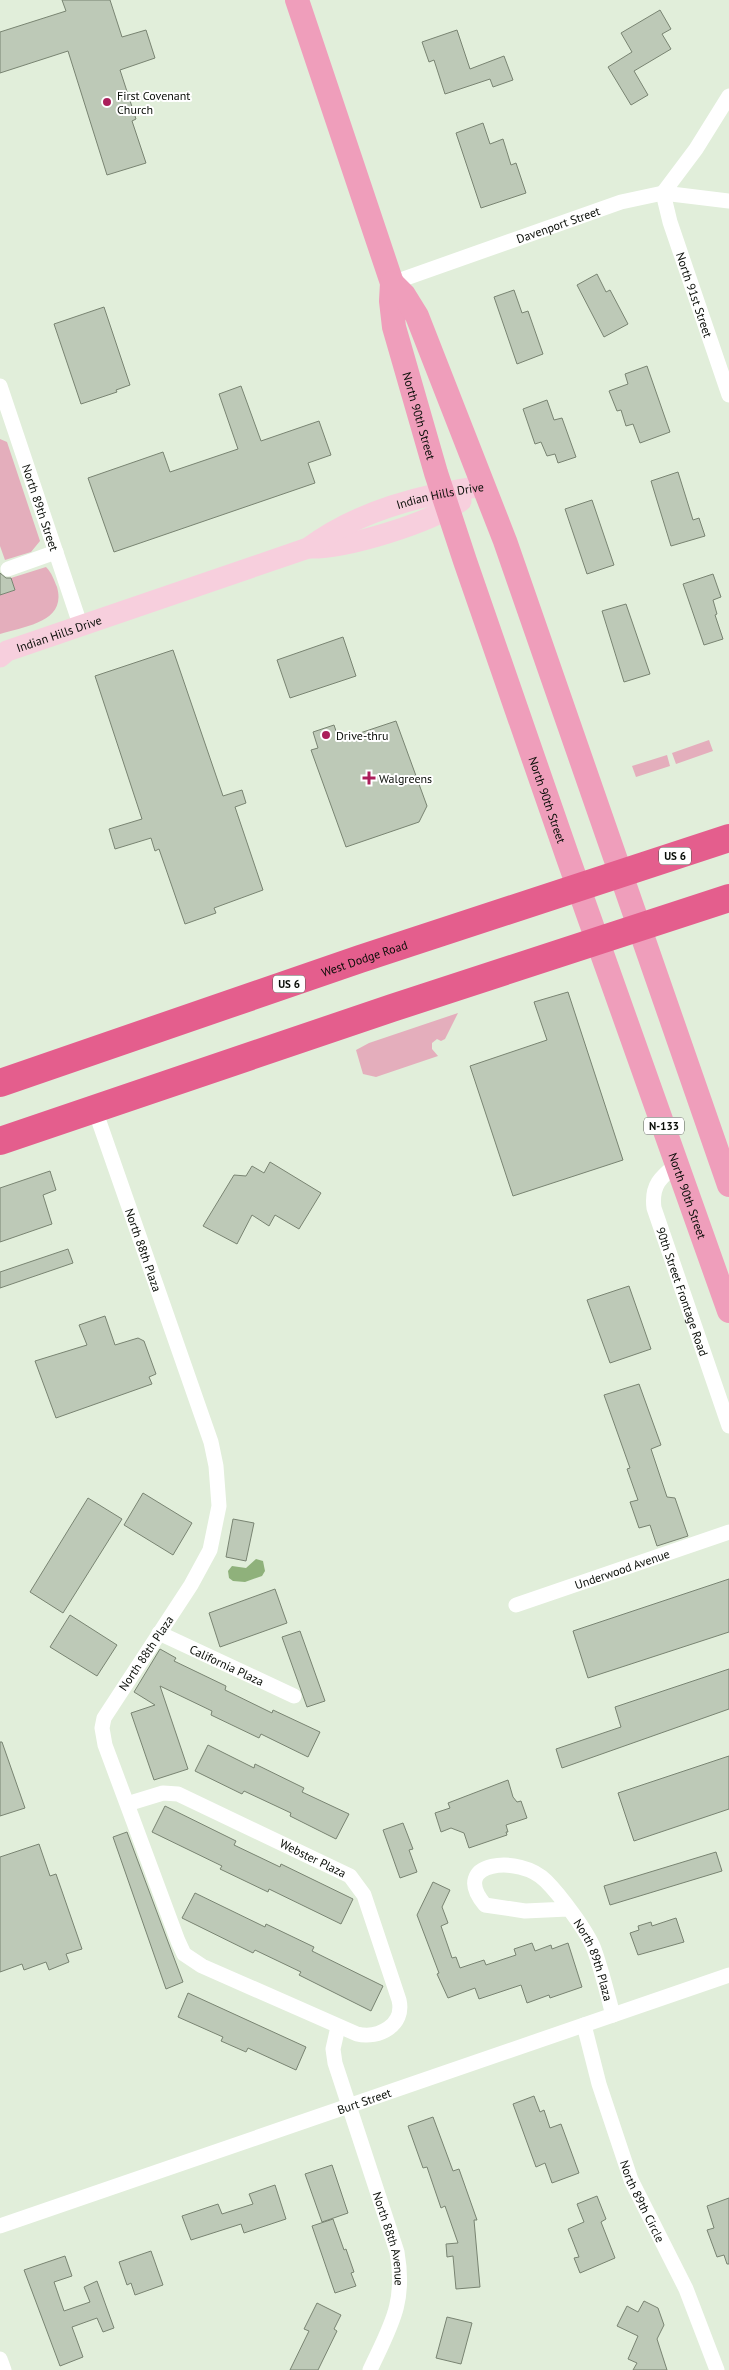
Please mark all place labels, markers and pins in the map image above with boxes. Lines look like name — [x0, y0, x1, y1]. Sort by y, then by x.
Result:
place label: First Covenant Church — [117, 88, 190, 117]
marker: First Covenant Church — [101, 96, 113, 108]
place label: Drive-thru — [336, 728, 388, 743]
marker: Drive-thru — [320, 729, 332, 741]
place label: Walgreens — [379, 771, 432, 786]
marker: Walgreens — [363, 772, 375, 784]

